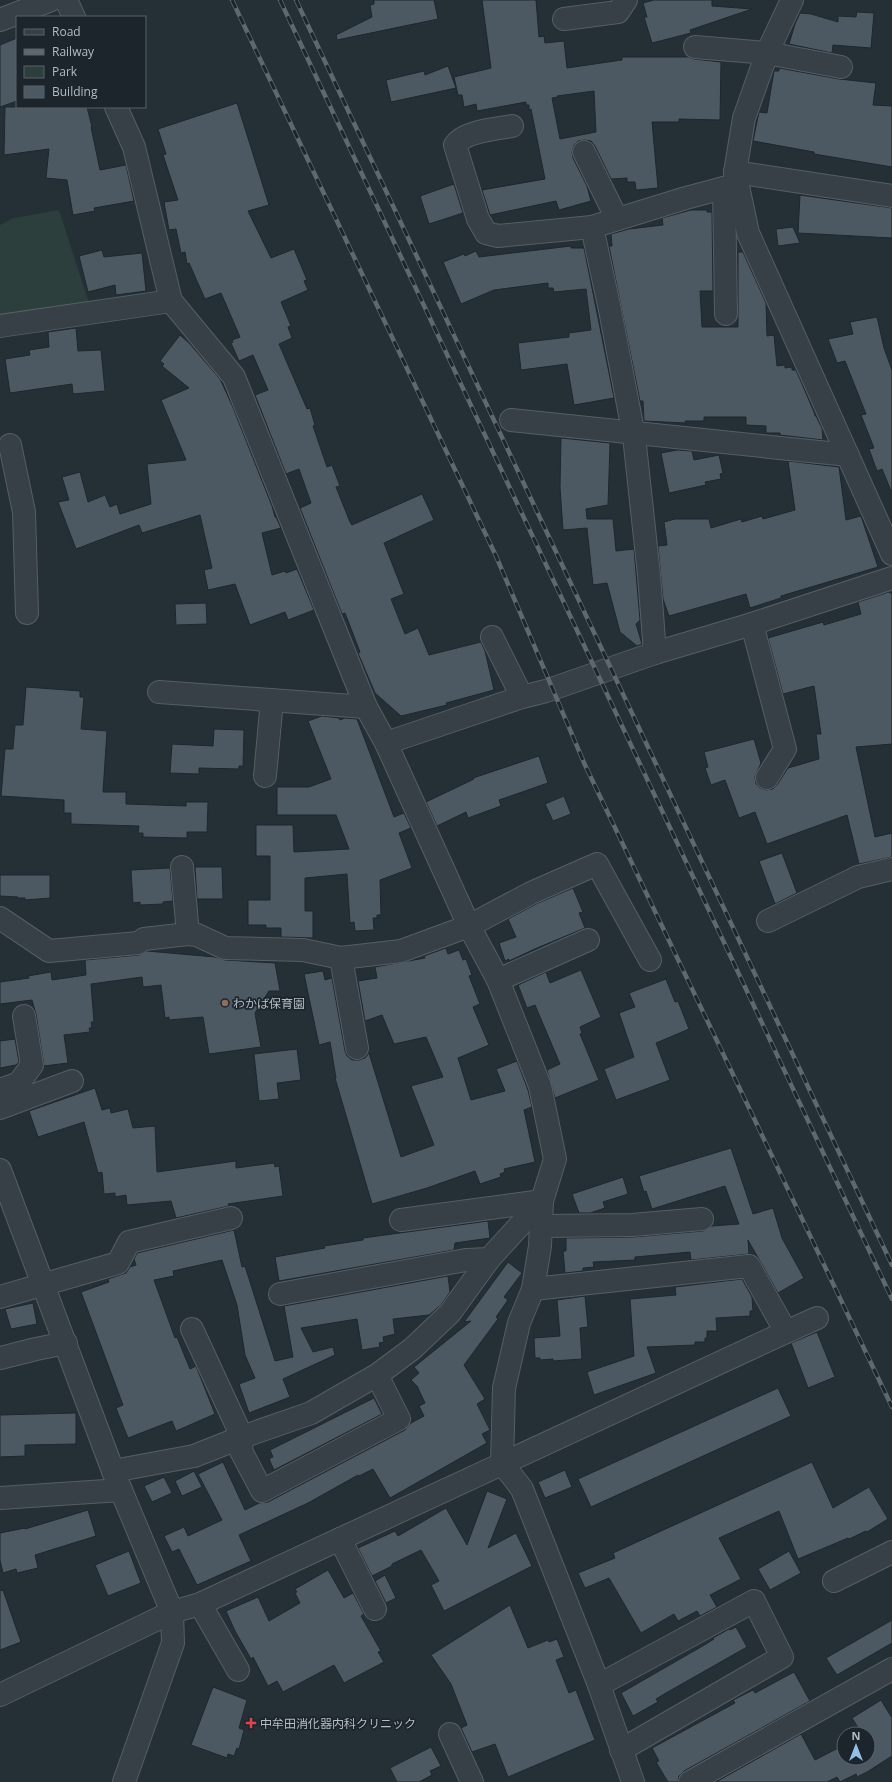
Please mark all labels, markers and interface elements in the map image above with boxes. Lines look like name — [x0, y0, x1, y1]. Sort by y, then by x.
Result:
legend — [16, 16, 146, 108]
text: Road — [52, 23, 81, 40]
text: Railway — [52, 43, 95, 60]
text: Park — [52, 63, 78, 80]
text: Building — [52, 83, 98, 100]
place label: わかば保育園 — [233, 995, 305, 1012]
marker: わかば保育園 — [220, 998, 230, 1008]
place label: 中牟田消化器内科クリニック — [260, 1715, 416, 1732]
marker: 中牟田消化器内科クリニック — [245, 1717, 257, 1729]
north arrow — [836, 1726, 876, 1766]
text: N — [852, 1728, 860, 1743]

